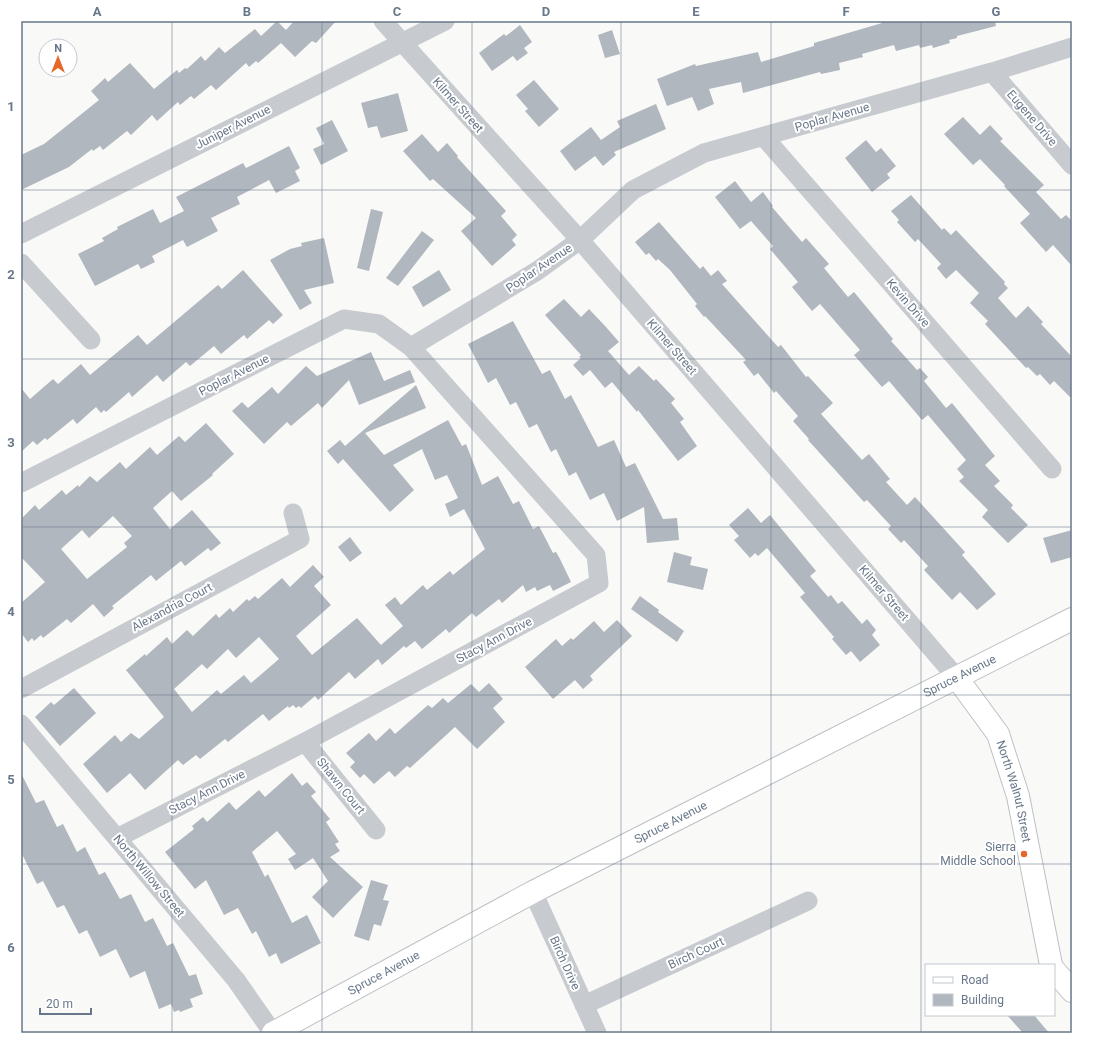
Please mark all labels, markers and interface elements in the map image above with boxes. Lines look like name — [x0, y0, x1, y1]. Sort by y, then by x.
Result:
text: A — [93, 4, 102, 19]
text: B — [243, 4, 251, 19]
text: C — [393, 4, 402, 19]
text: D — [542, 4, 550, 19]
text: E — [692, 4, 700, 19]
text: F — [842, 4, 850, 19]
text: G — [992, 4, 1001, 19]
north arrow — [38, 38, 78, 78]
text: N — [54, 42, 62, 55]
street label: Kilmer Street — [430, 75, 486, 135]
street label: Eugene Drive — [1004, 87, 1060, 149]
text: 1 — [7, 99, 15, 114]
street label: Poplar Avenue — [793, 100, 871, 134]
street label: Juniper Avenue — [193, 102, 273, 152]
street label: Poplar Avenue — [503, 241, 575, 295]
text: 2 — [7, 267, 15, 282]
street label: Kevin Drive — [883, 276, 933, 330]
street label: Kilmer Street — [644, 316, 700, 378]
street label: Poplar Avenue — [197, 351, 271, 399]
text: 3 — [7, 435, 15, 450]
street label: Kilmer Street — [856, 562, 912, 624]
street label: Alexandria Court — [129, 580, 215, 634]
text: 4 — [7, 604, 15, 619]
street label: Stacy Ann Drive — [454, 614, 534, 666]
street label: Spruce Avenue — [921, 652, 998, 700]
street label: North Walnut Street — [993, 739, 1034, 844]
street label: Shawn Court — [314, 755, 368, 817]
street label: Stacy Ann Drive — [167, 767, 247, 817]
text: 5 — [7, 772, 15, 787]
street label: Spruce Avenue — [632, 798, 709, 847]
street label: North Willow Street — [110, 832, 188, 920]
place label: Sierra Middle School — [940, 840, 1016, 868]
marker: Sierra Middle School — [1019, 849, 1029, 859]
street label: Birch Drive — [547, 934, 583, 992]
street label: Birch Court — [666, 934, 726, 972]
text: 6 — [7, 940, 15, 955]
street label: Spruce Avenue — [345, 948, 422, 998]
legend — [925, 964, 1055, 1016]
text: Road — [961, 973, 989, 987]
scale bar — [40, 990, 91, 1016]
text: Building — [961, 993, 1004, 1007]
text: 20 m — [46, 997, 73, 1011]

